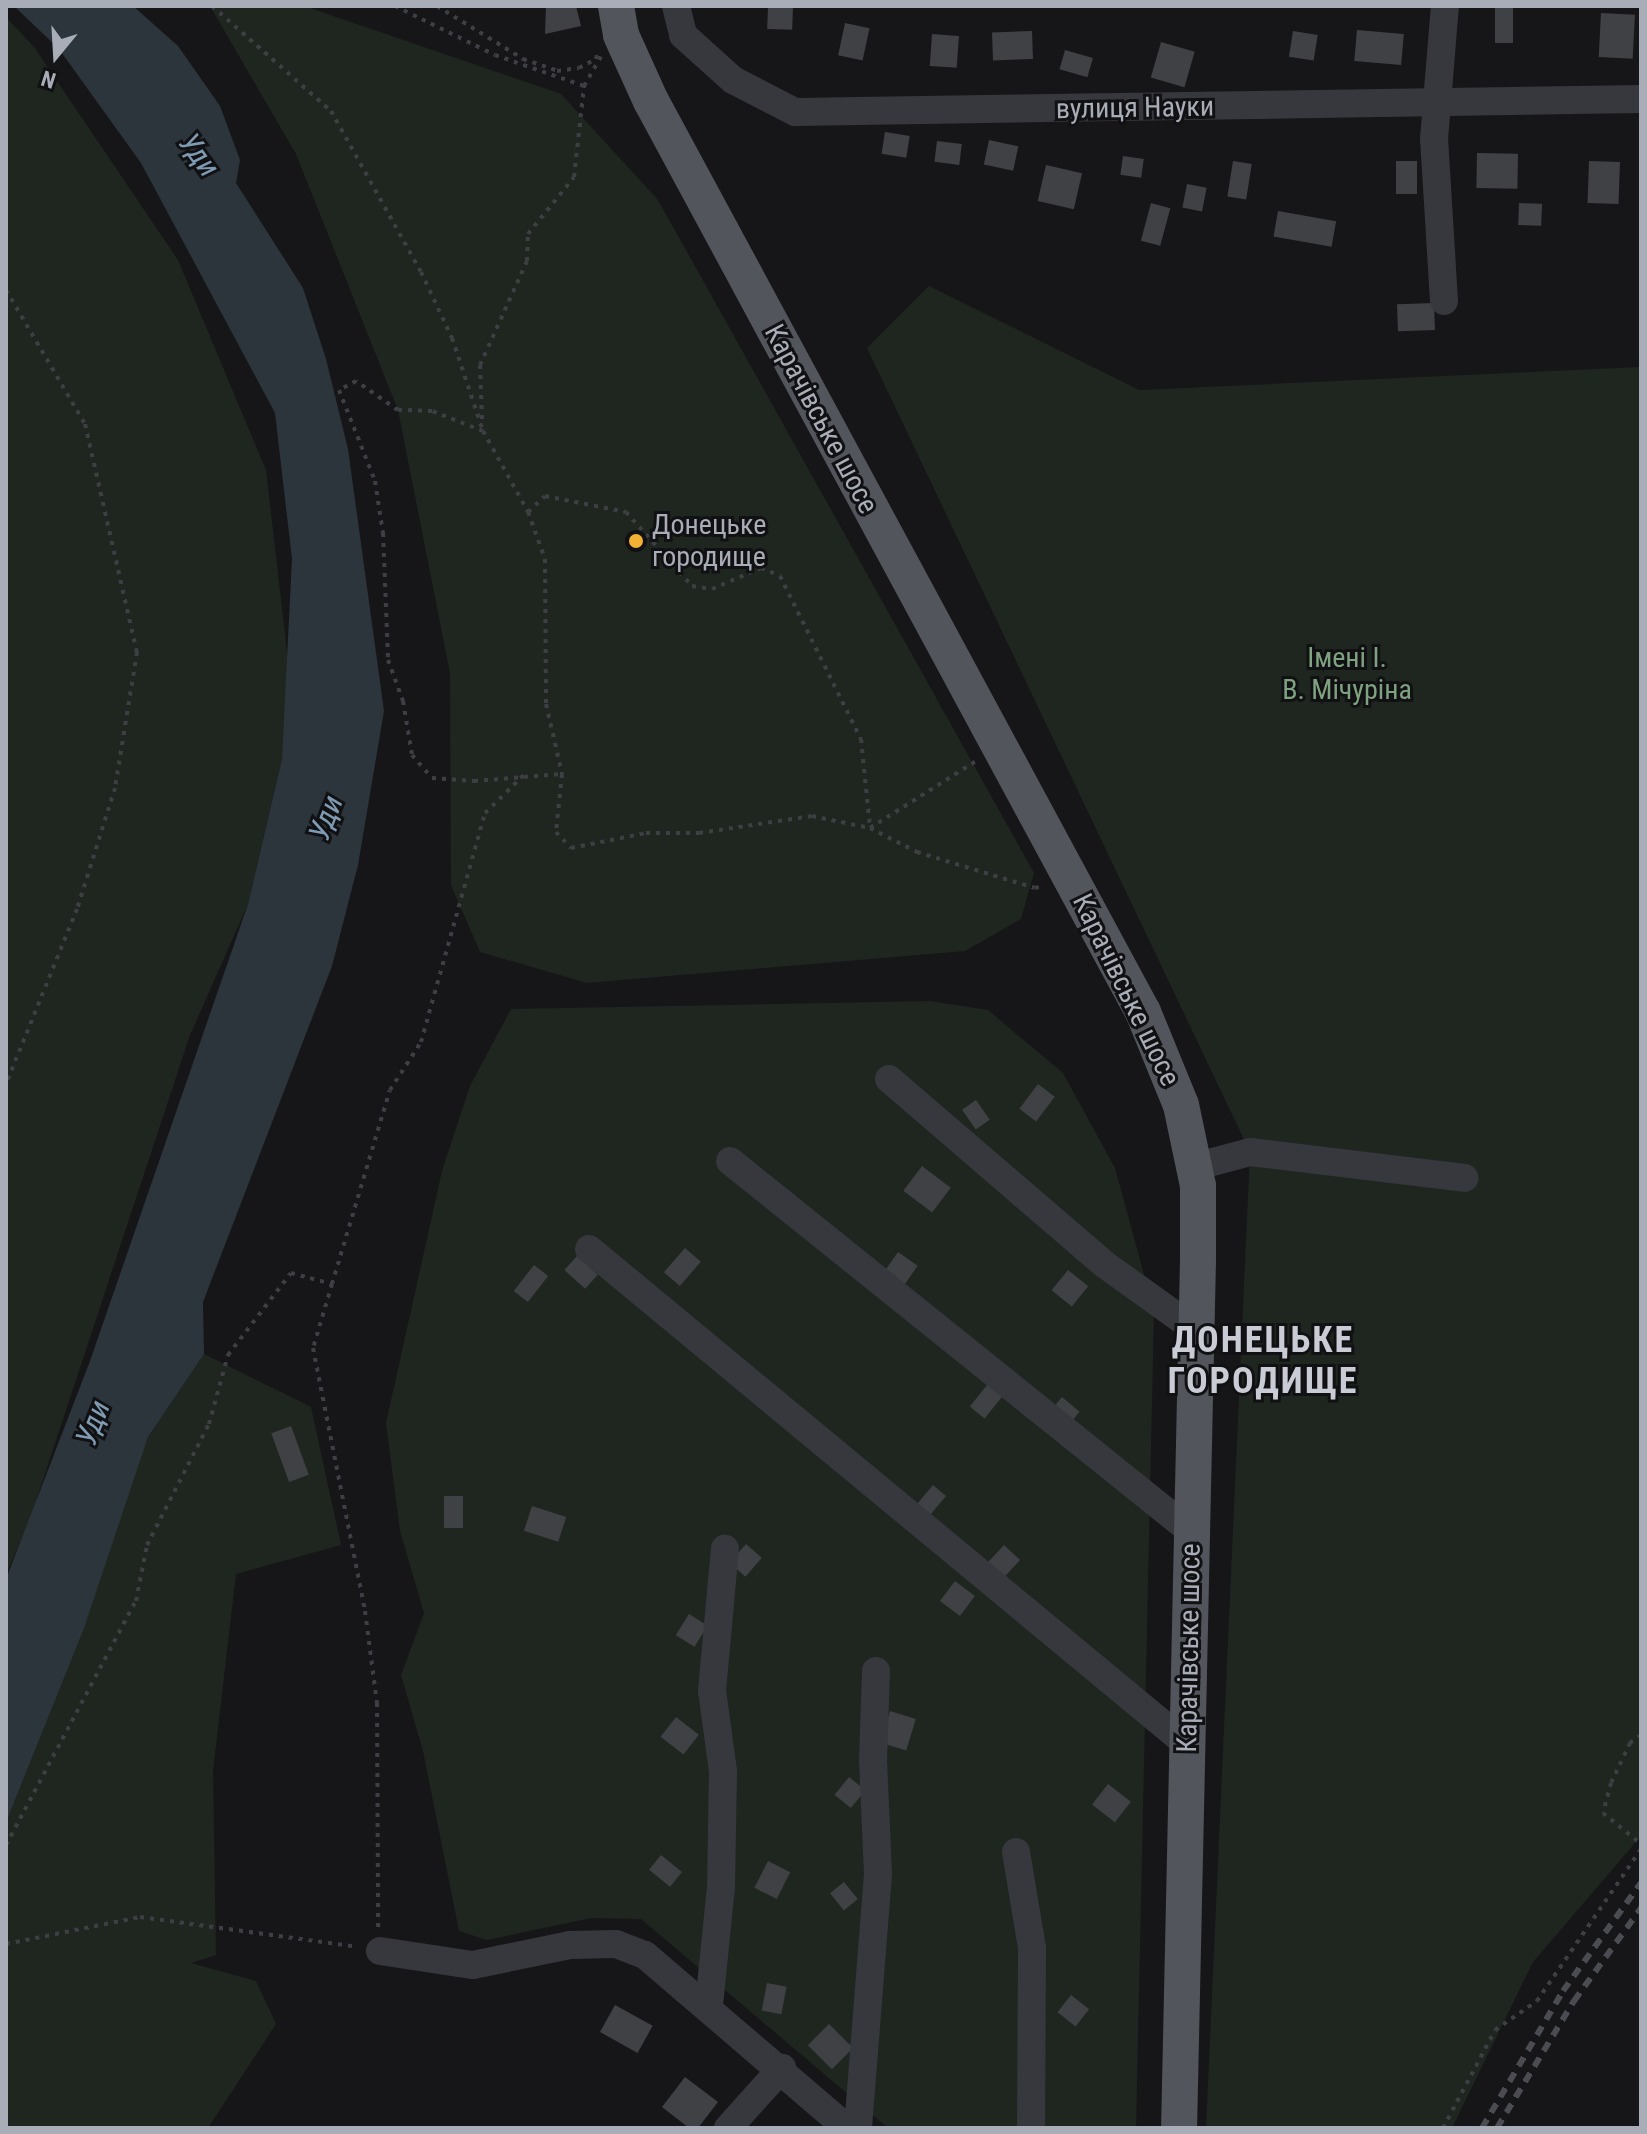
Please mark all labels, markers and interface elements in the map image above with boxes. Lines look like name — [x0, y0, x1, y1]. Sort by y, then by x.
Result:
north arrow — [16, 16, 96, 96]
text: N — [38, 65, 59, 93]
street label: вулиця Науки — [1056, 90, 1214, 126]
water label: Уди — [171, 126, 227, 184]
street label: Карачівське шосе — [757, 319, 885, 519]
place label: Донецьке городище — [652, 508, 766, 574]
marker: Донецьке городище — [627, 532, 645, 550]
park label: Імені І. В. Мічуріна — [1282, 641, 1412, 707]
water label: Уди — [301, 790, 351, 846]
street label: Карачівське шосе — [1065, 889, 1187, 1091]
district label: ДОНЕЦЬКЕ ГОРОДИЩЕ — [1167, 1318, 1359, 1403]
water label: Уди — [68, 1395, 118, 1451]
street label: Карачівське шосе — [1170, 1543, 1208, 1753]

